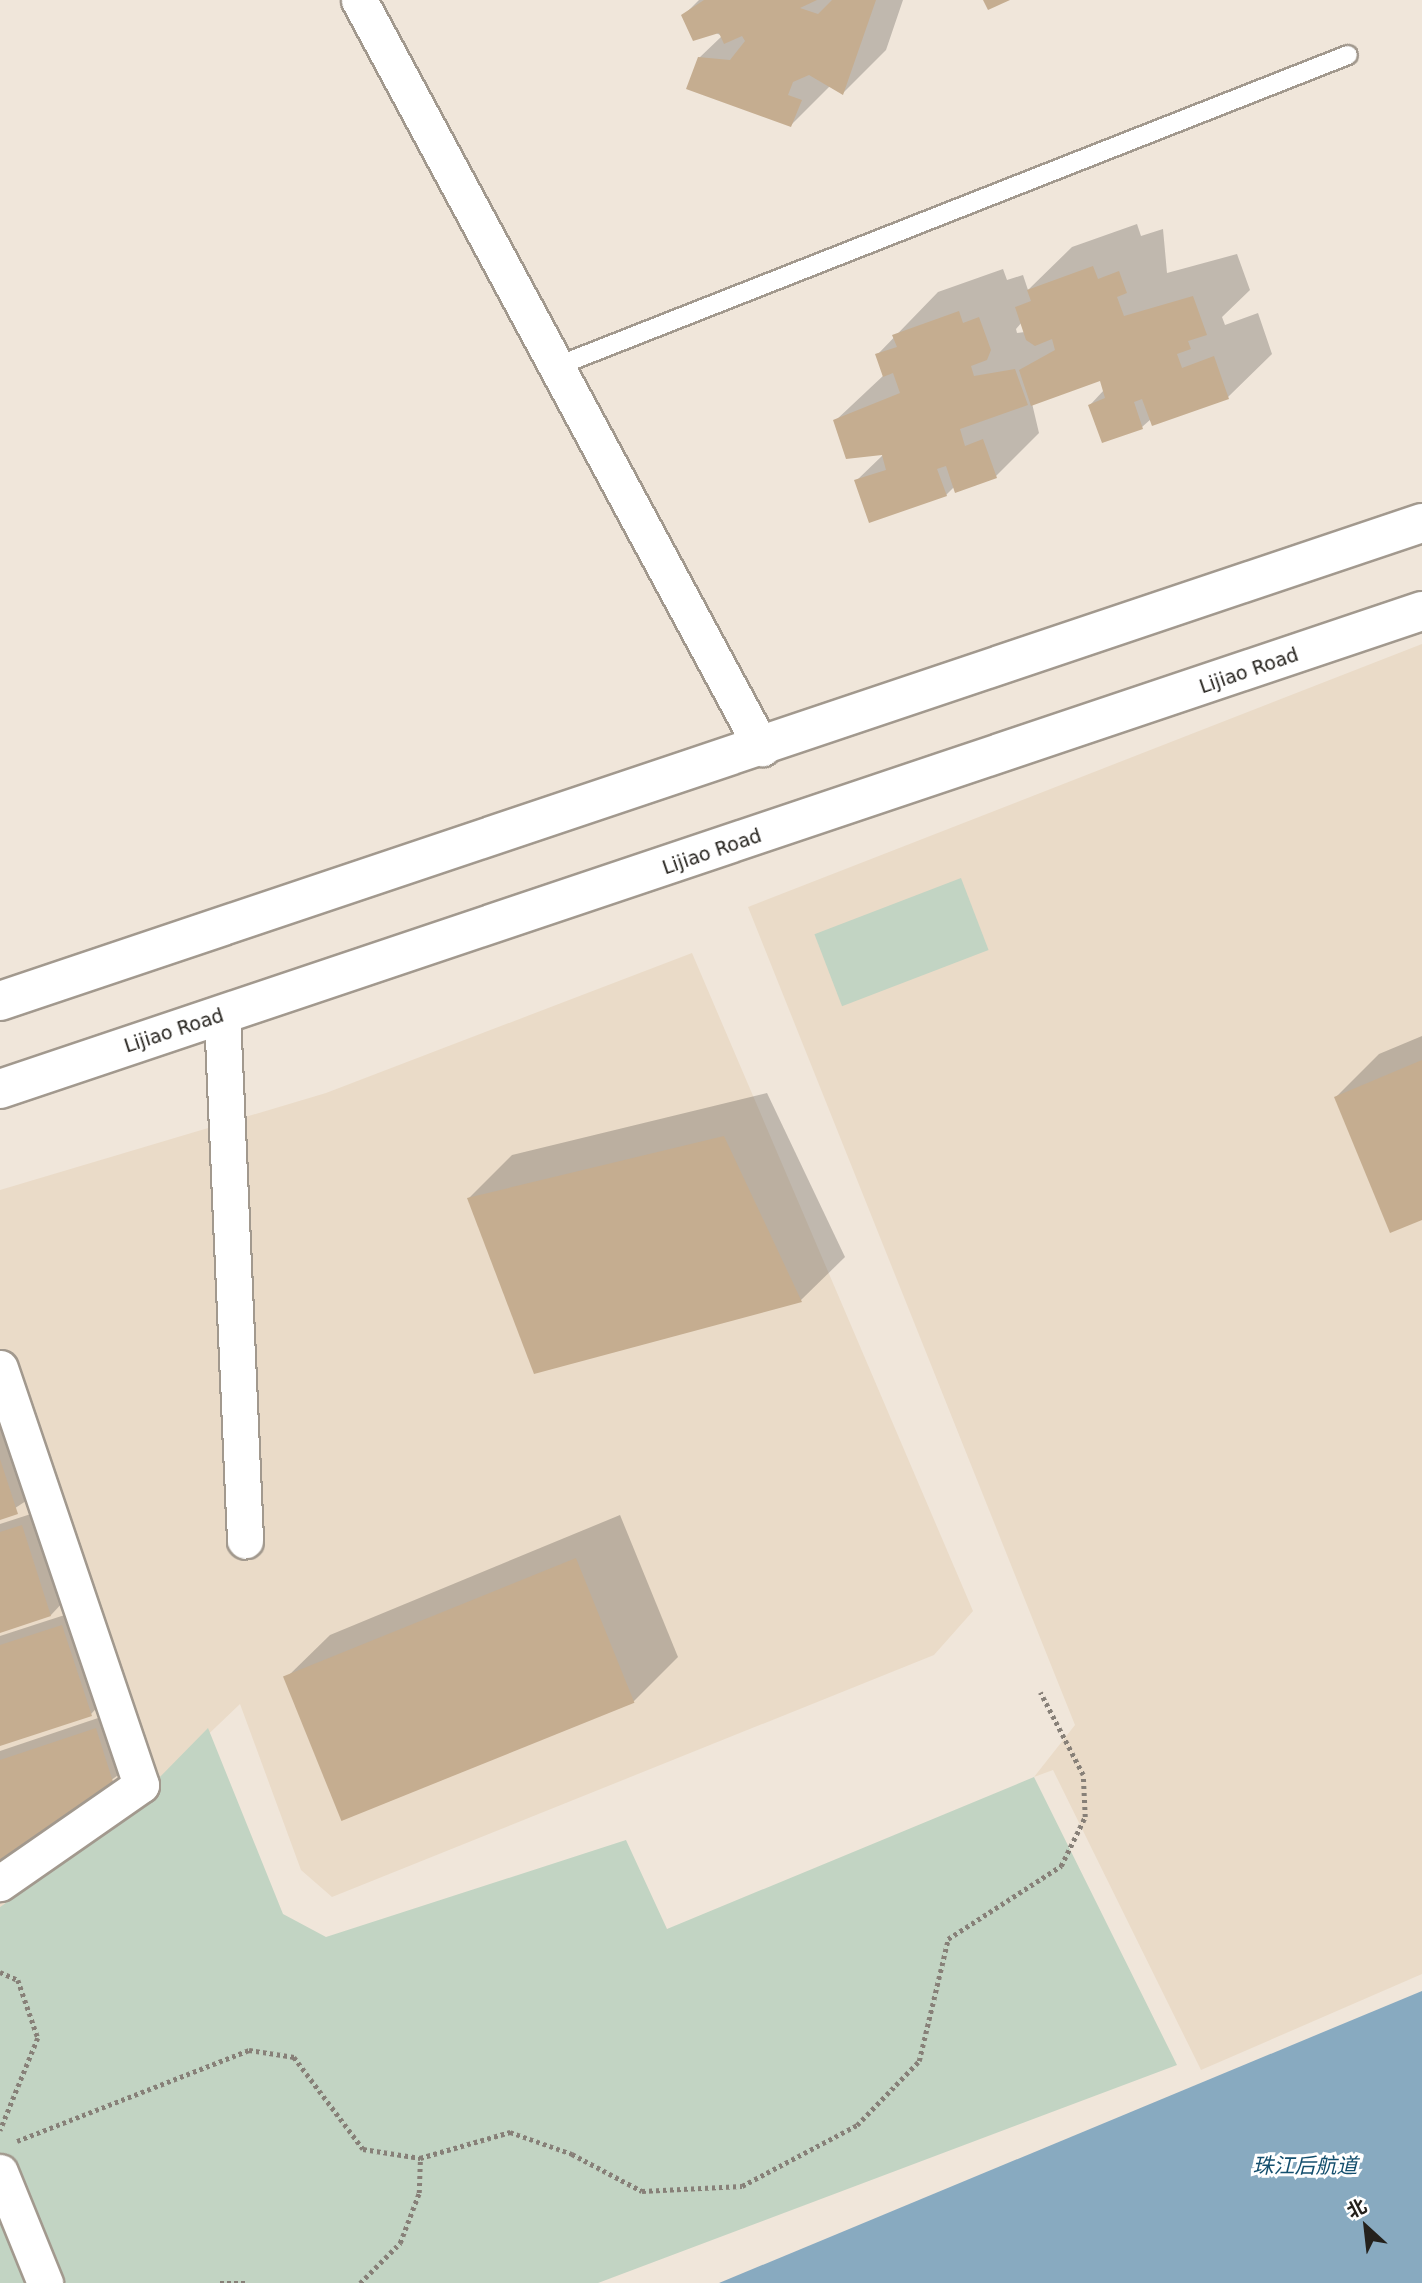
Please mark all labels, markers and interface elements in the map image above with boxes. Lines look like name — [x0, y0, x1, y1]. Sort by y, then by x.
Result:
street label: Lijiao Road — [1196, 643, 1302, 699]
street label: Lijiao Road — [659, 824, 765, 880]
street label: Lijiao Road — [121, 1004, 227, 1058]
water label: 珠江后航道 — [1253, 2153, 1357, 2179]
north arrow — [1331, 2192, 1401, 2262]
text: 北 — [1343, 2194, 1370, 2222]

